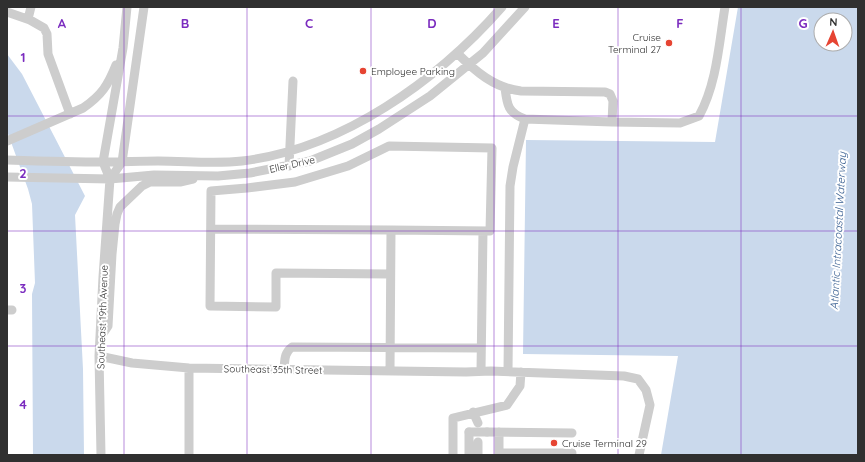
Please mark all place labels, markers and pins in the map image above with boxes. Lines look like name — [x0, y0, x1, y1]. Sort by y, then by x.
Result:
place label: Cruise Terminal 27 — [608, 31, 661, 56]
marker: Cruise Terminal 27 — [664, 38, 674, 48]
place label: Employee Parking — [371, 65, 455, 78]
marker: Employee Parking — [358, 66, 368, 76]
place label: Cruise Terminal 29 — [562, 437, 647, 450]
marker: Cruise Terminal 29 — [549, 438, 559, 448]

